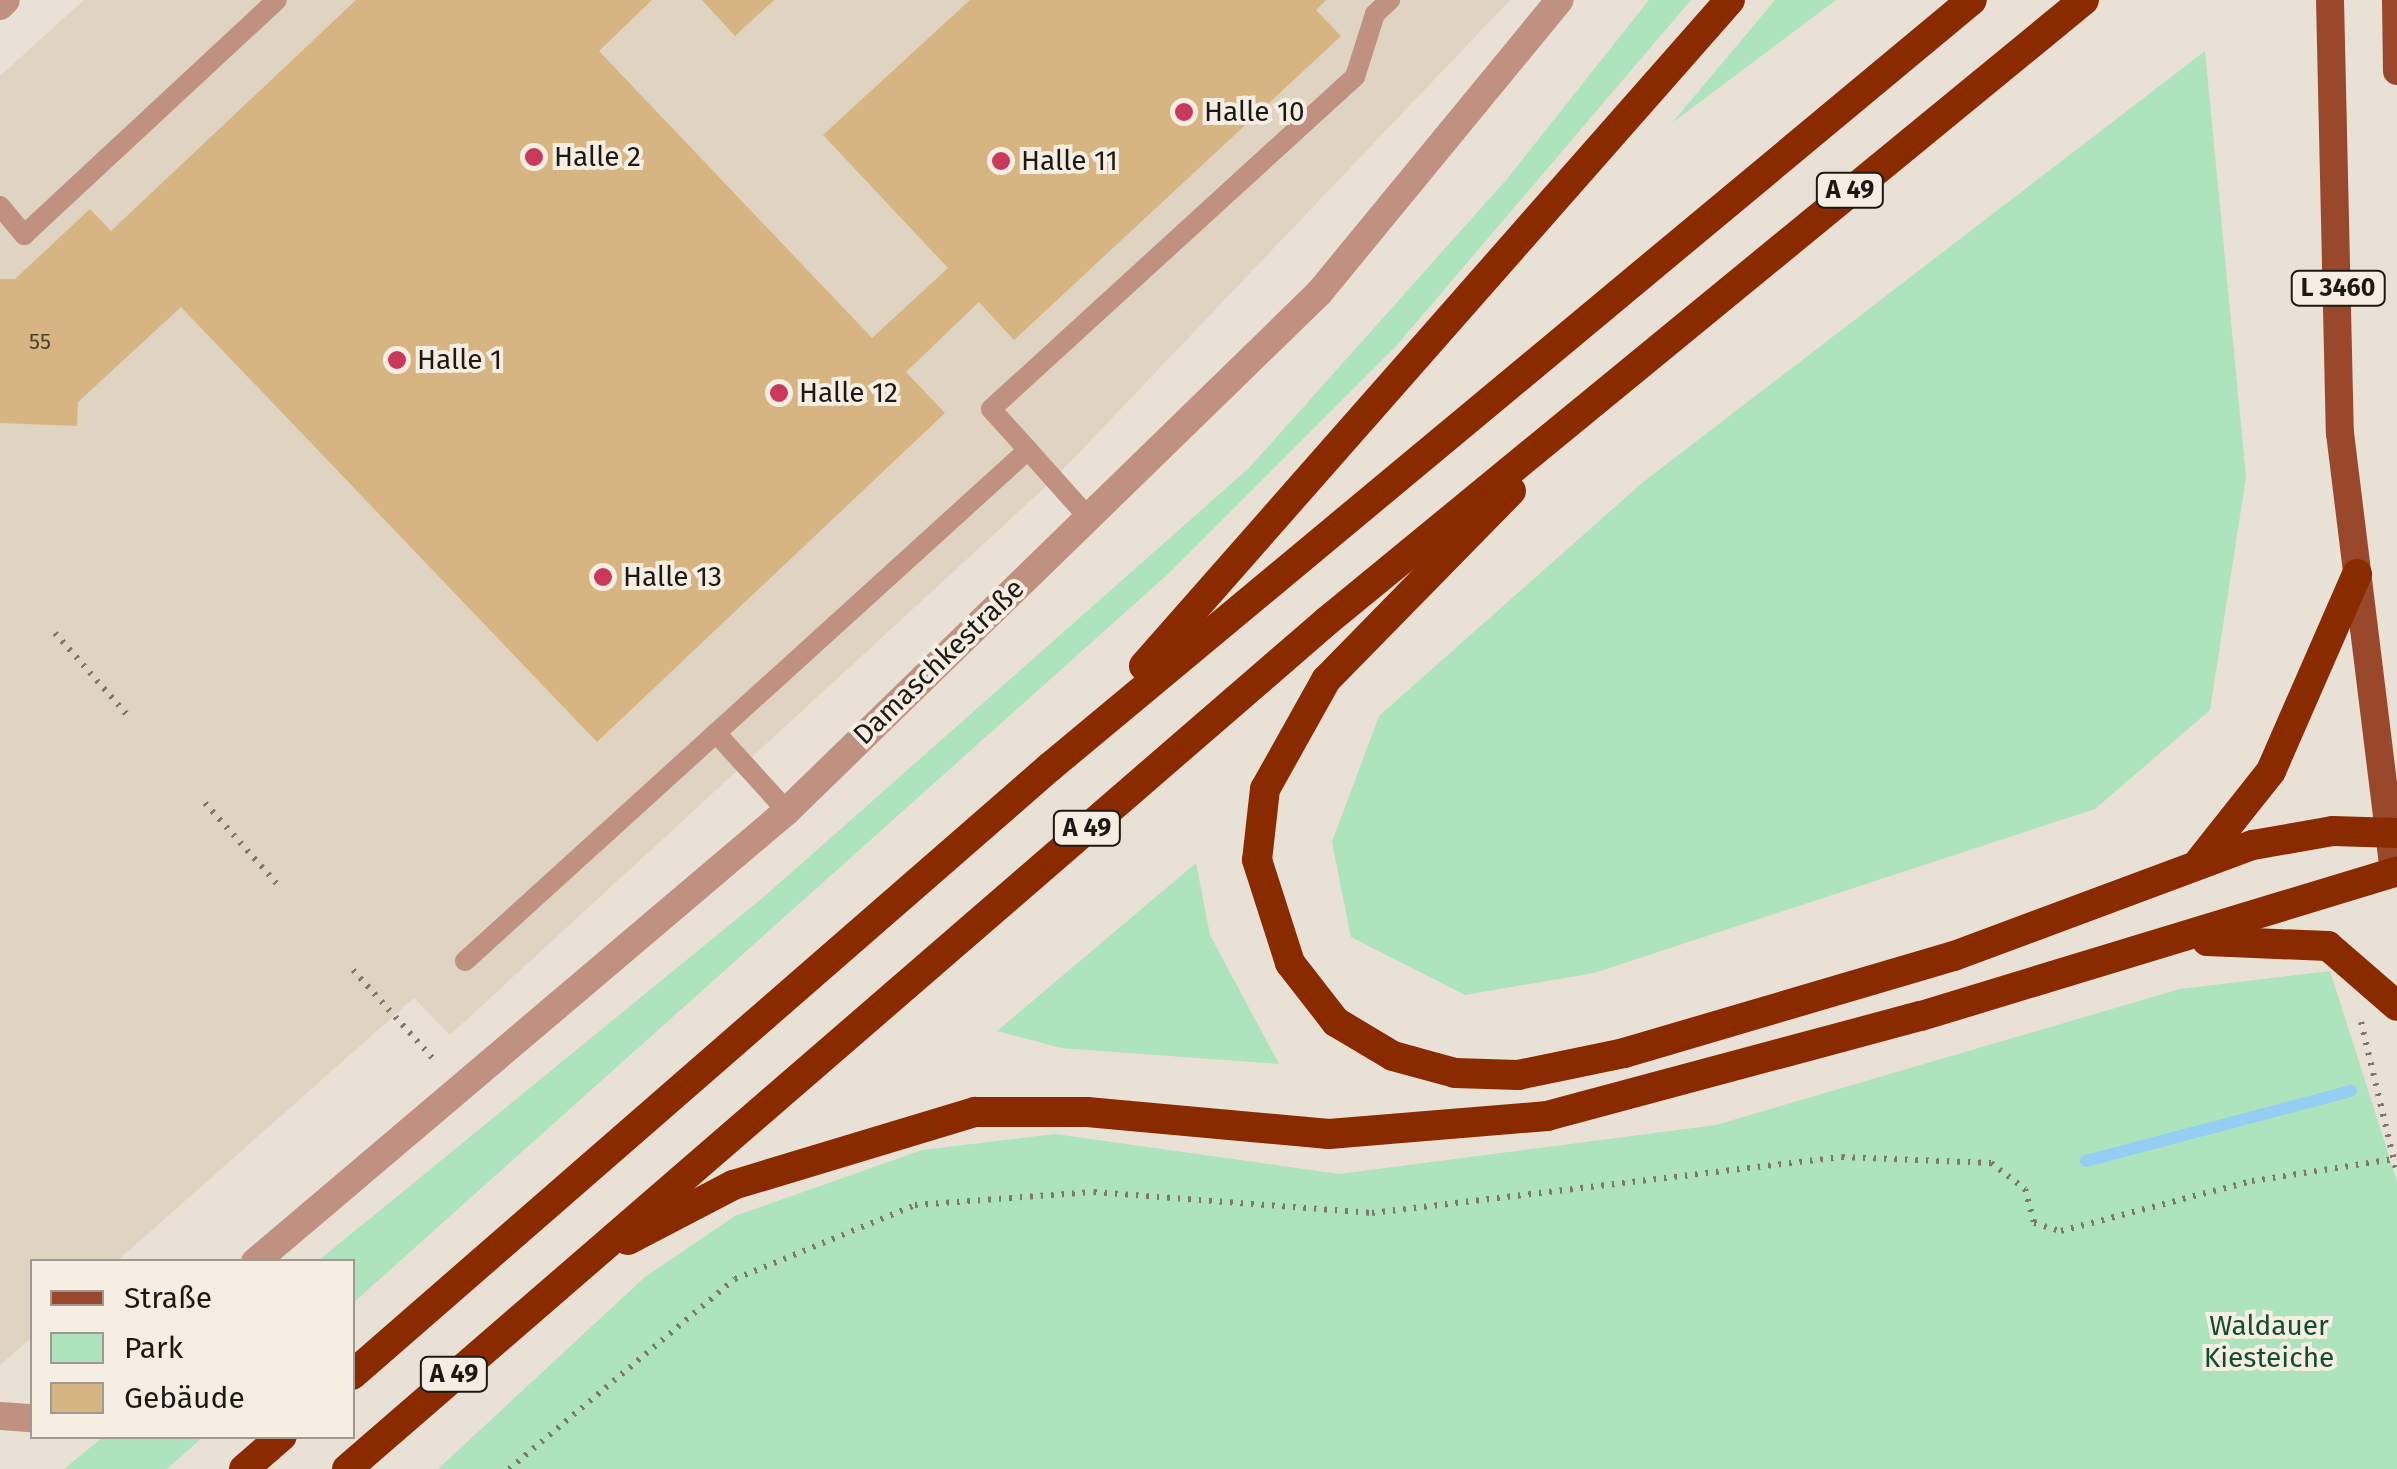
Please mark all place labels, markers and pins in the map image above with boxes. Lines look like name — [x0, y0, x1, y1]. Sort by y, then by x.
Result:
place label: Halle 10 — [1204, 95, 1305, 129]
marker: Halle 10 — [1173, 101, 1195, 123]
place label: Halle 2 — [554, 140, 641, 174]
place label: Halle 11 — [1021, 144, 1118, 178]
marker: Halle 2 — [523, 146, 545, 168]
marker: Halle 11 — [990, 150, 1012, 172]
place label: Halle 1 — [417, 343, 502, 377]
marker: Halle 1 — [386, 349, 408, 371]
place label: Halle 12 — [799, 376, 898, 410]
marker: Halle 12 — [768, 382, 790, 404]
place label: Halle 13 — [623, 560, 722, 594]
marker: Halle 13 — [592, 566, 614, 588]

